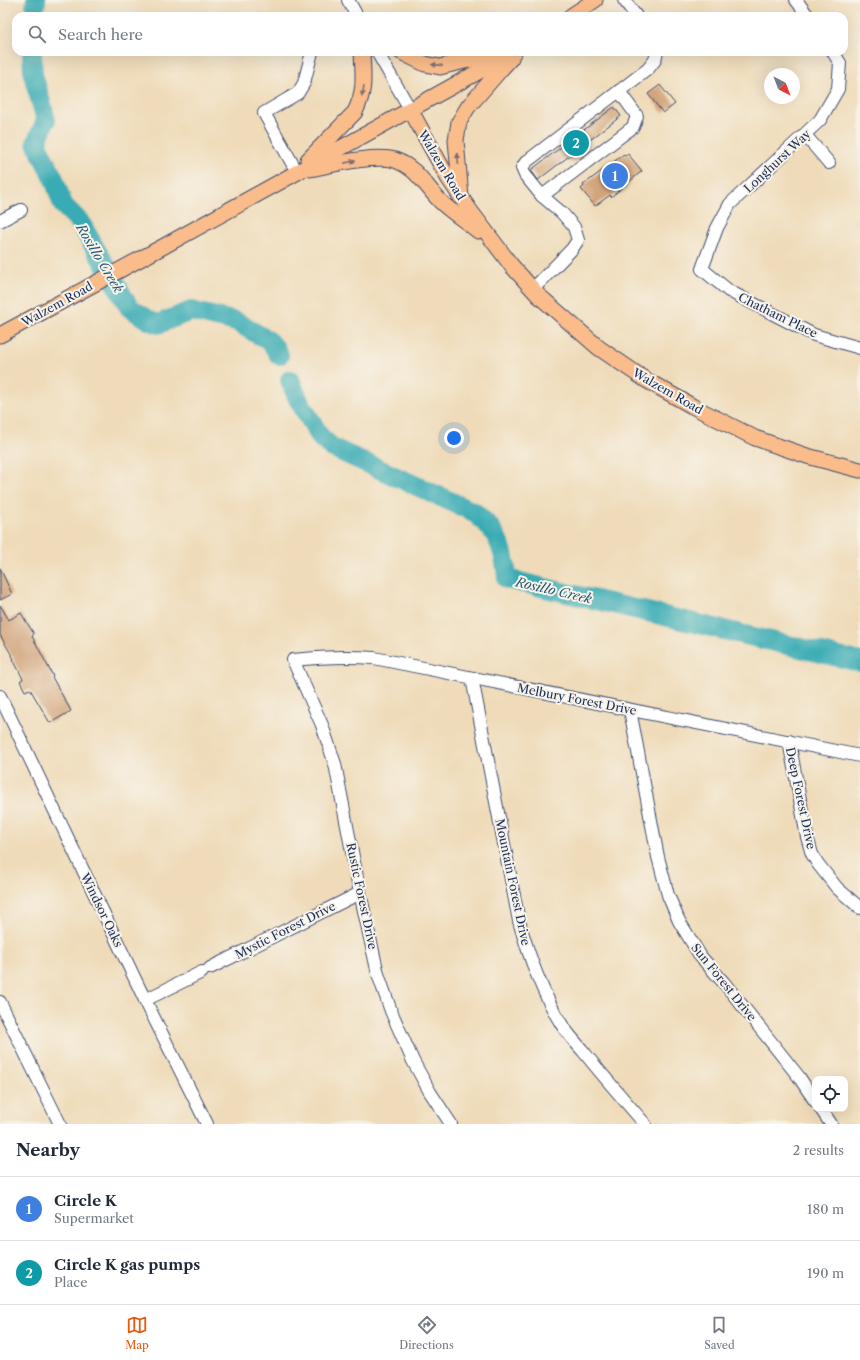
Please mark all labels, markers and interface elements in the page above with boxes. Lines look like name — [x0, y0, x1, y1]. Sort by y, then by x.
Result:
search box — [12, 12, 848, 56]
icon: search — [26, 23, 48, 45]
text: Search here — [58, 25, 143, 44]
one-way arrow — [430, 62, 443, 69]
north arrow — [764, 68, 800, 104]
one-way arrow — [359, 85, 365, 97]
street label: Walzem Road — [415, 126, 469, 203]
street label: Longhurst Way — [740, 126, 814, 196]
pin: 2 — [563, 128, 589, 158]
one-way arrow — [454, 153, 461, 165]
one-way arrow — [343, 159, 356, 165]
pin: 1 — [602, 161, 628, 191]
water label: Rosillo Creek — [73, 220, 127, 296]
street label: Walzem Road — [18, 278, 96, 330]
street label: Chatham Place — [736, 289, 820, 341]
street label: Walzem Road — [629, 364, 707, 418]
your location — [444, 428, 464, 448]
water label: Rosillo Creek — [513, 573, 594, 607]
street label: Melbury Forest Drive — [516, 680, 638, 718]
street label: Deep Forest Drive — [783, 746, 819, 851]
street label: Mountain Forest Drive — [492, 817, 534, 947]
street label: Rustic Forest Drive — [343, 841, 381, 951]
street label: Windsor Oaks — [77, 870, 126, 950]
street label: Mystic Forest Drive — [232, 898, 338, 962]
street label: Sun Forest Drive — [688, 940, 760, 1024]
map controls — [812, 1076, 848, 1112]
button: locate — [812, 1076, 848, 1112]
text: Nearby — [16, 1140, 80, 1160]
text: 2 results — [793, 1142, 844, 1158]
text: Circle K — [54, 1191, 117, 1210]
text: 1 — [26, 1201, 32, 1217]
text: 180 m — [807, 1201, 844, 1217]
text: Supermarket — [54, 1210, 134, 1226]
text: Circle K gas pumps — [54, 1255, 200, 1274]
text: 2 — [25, 1265, 33, 1281]
text: 190 m — [807, 1265, 844, 1281]
text: Place — [54, 1274, 87, 1290]
tab: Map — [125, 1314, 149, 1352]
tab: Directions — [399, 1314, 454, 1352]
tab: Saved — [704, 1314, 735, 1352]

